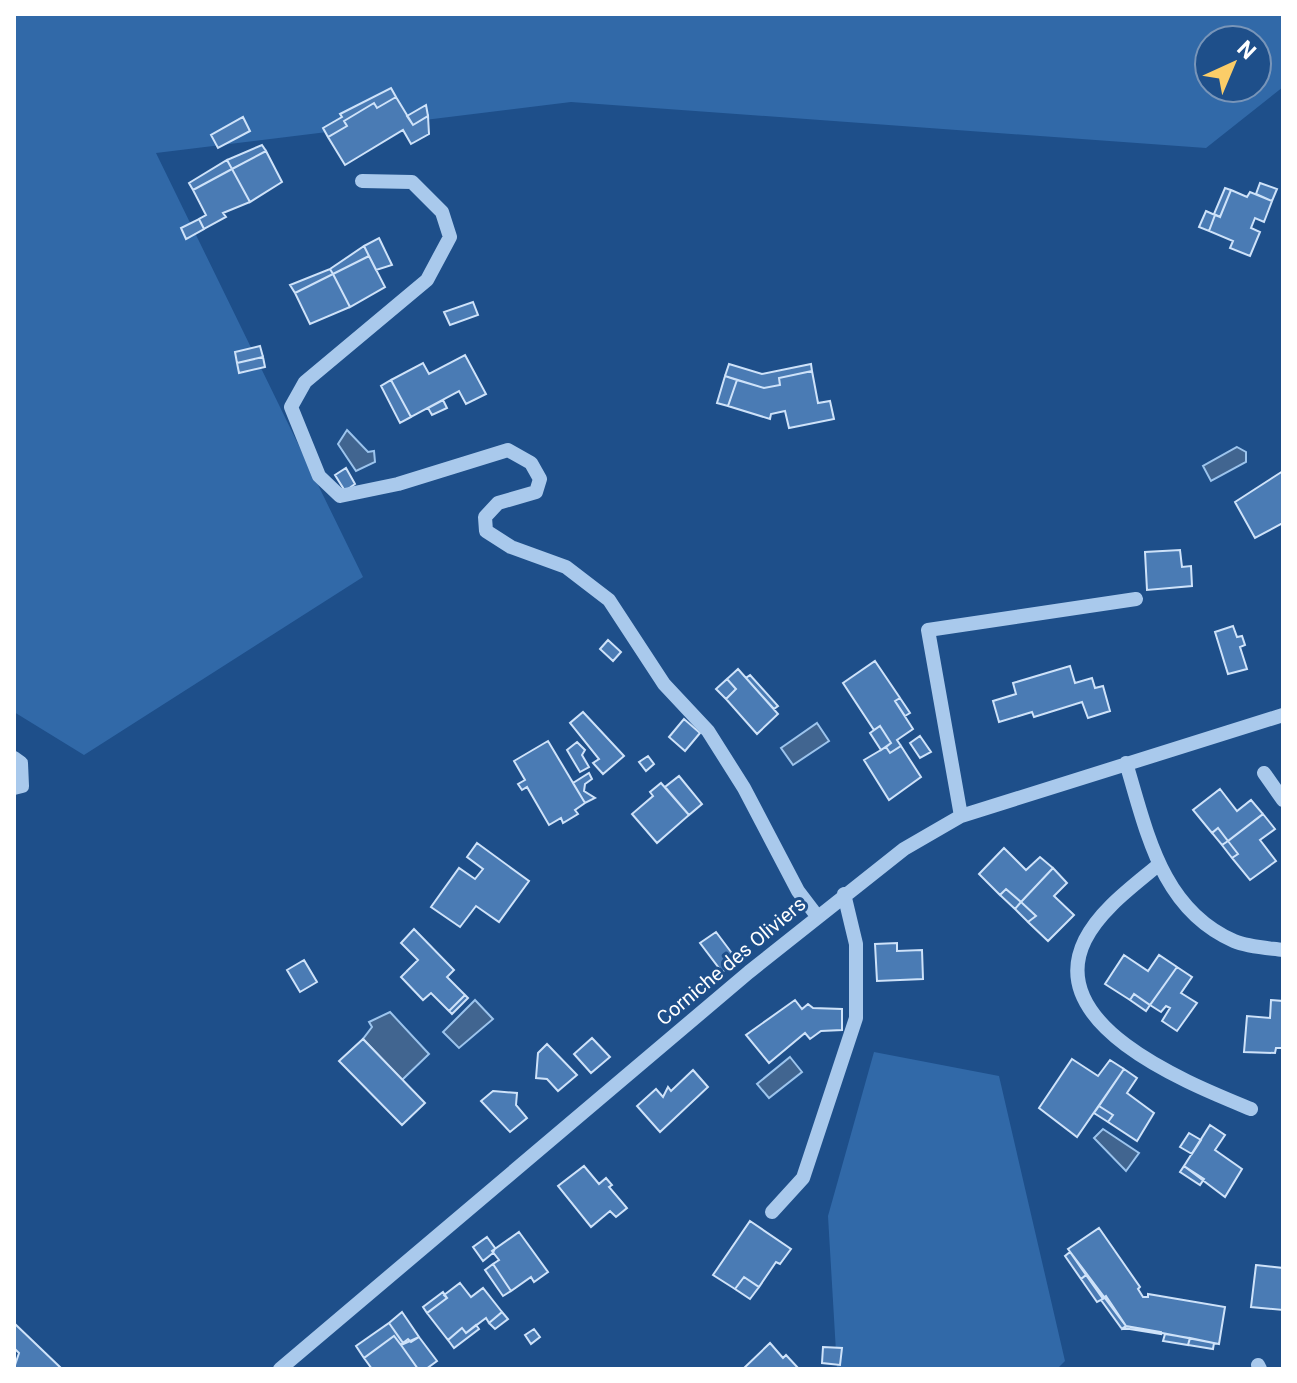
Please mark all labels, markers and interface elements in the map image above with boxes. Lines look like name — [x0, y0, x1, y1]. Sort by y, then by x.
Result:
north arrow — [1193, 24, 1273, 104]
text: N — [1232, 36, 1261, 64]
street label: Corniche des Oliviers — [652, 892, 810, 1030]

